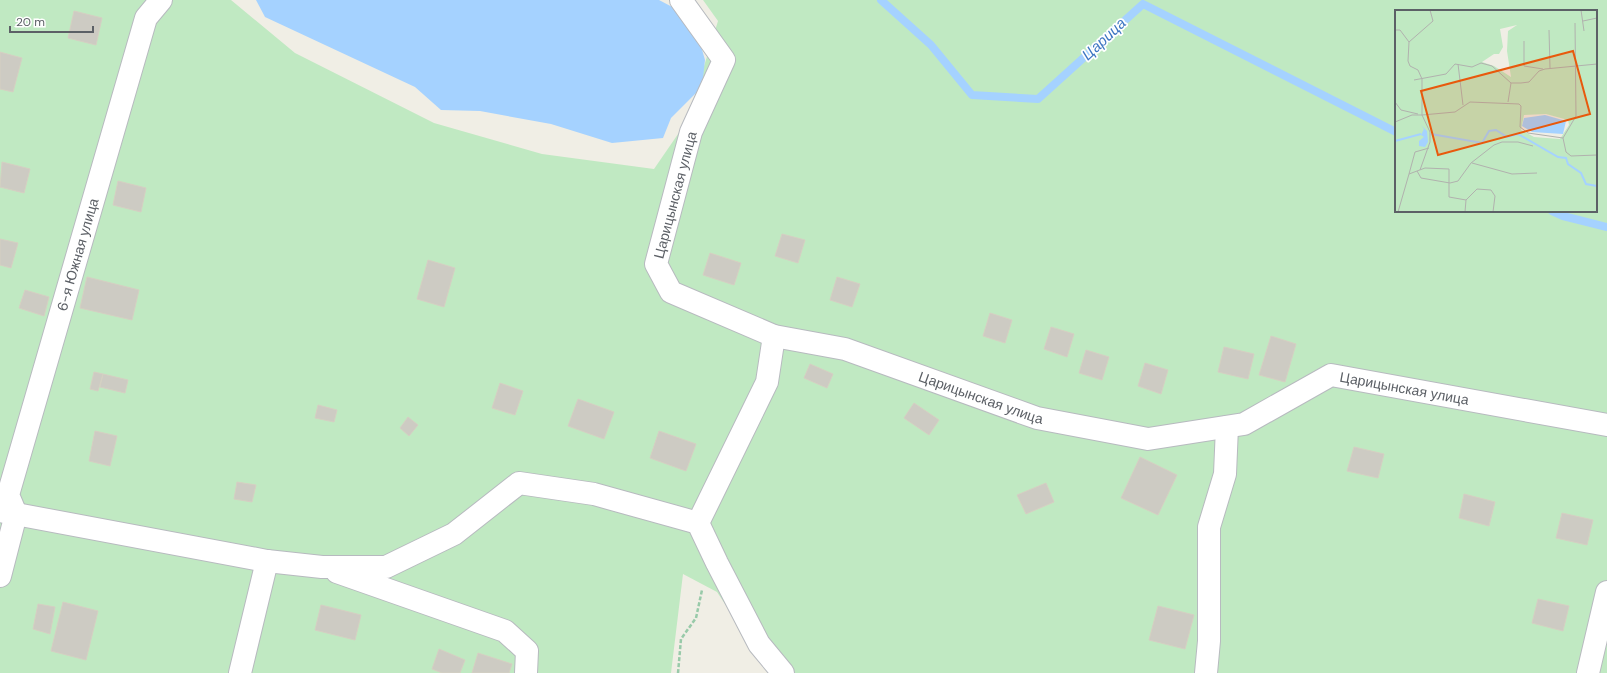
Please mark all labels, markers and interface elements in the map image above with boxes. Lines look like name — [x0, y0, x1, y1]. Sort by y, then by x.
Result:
scale bar — [10, 8, 93, 34]
inset map — [1395, 10, 1597, 212]
water label: Царица — [1078, 13, 1130, 65]
text: 20 m — [16, 14, 45, 30]
street label: Царицынская улица — [649, 129, 701, 261]
street label: 6-я Южная улица — [53, 196, 102, 313]
street label: Царицынская улица — [916, 367, 1045, 428]
street label: Царицынская улица — [1338, 368, 1471, 409]

